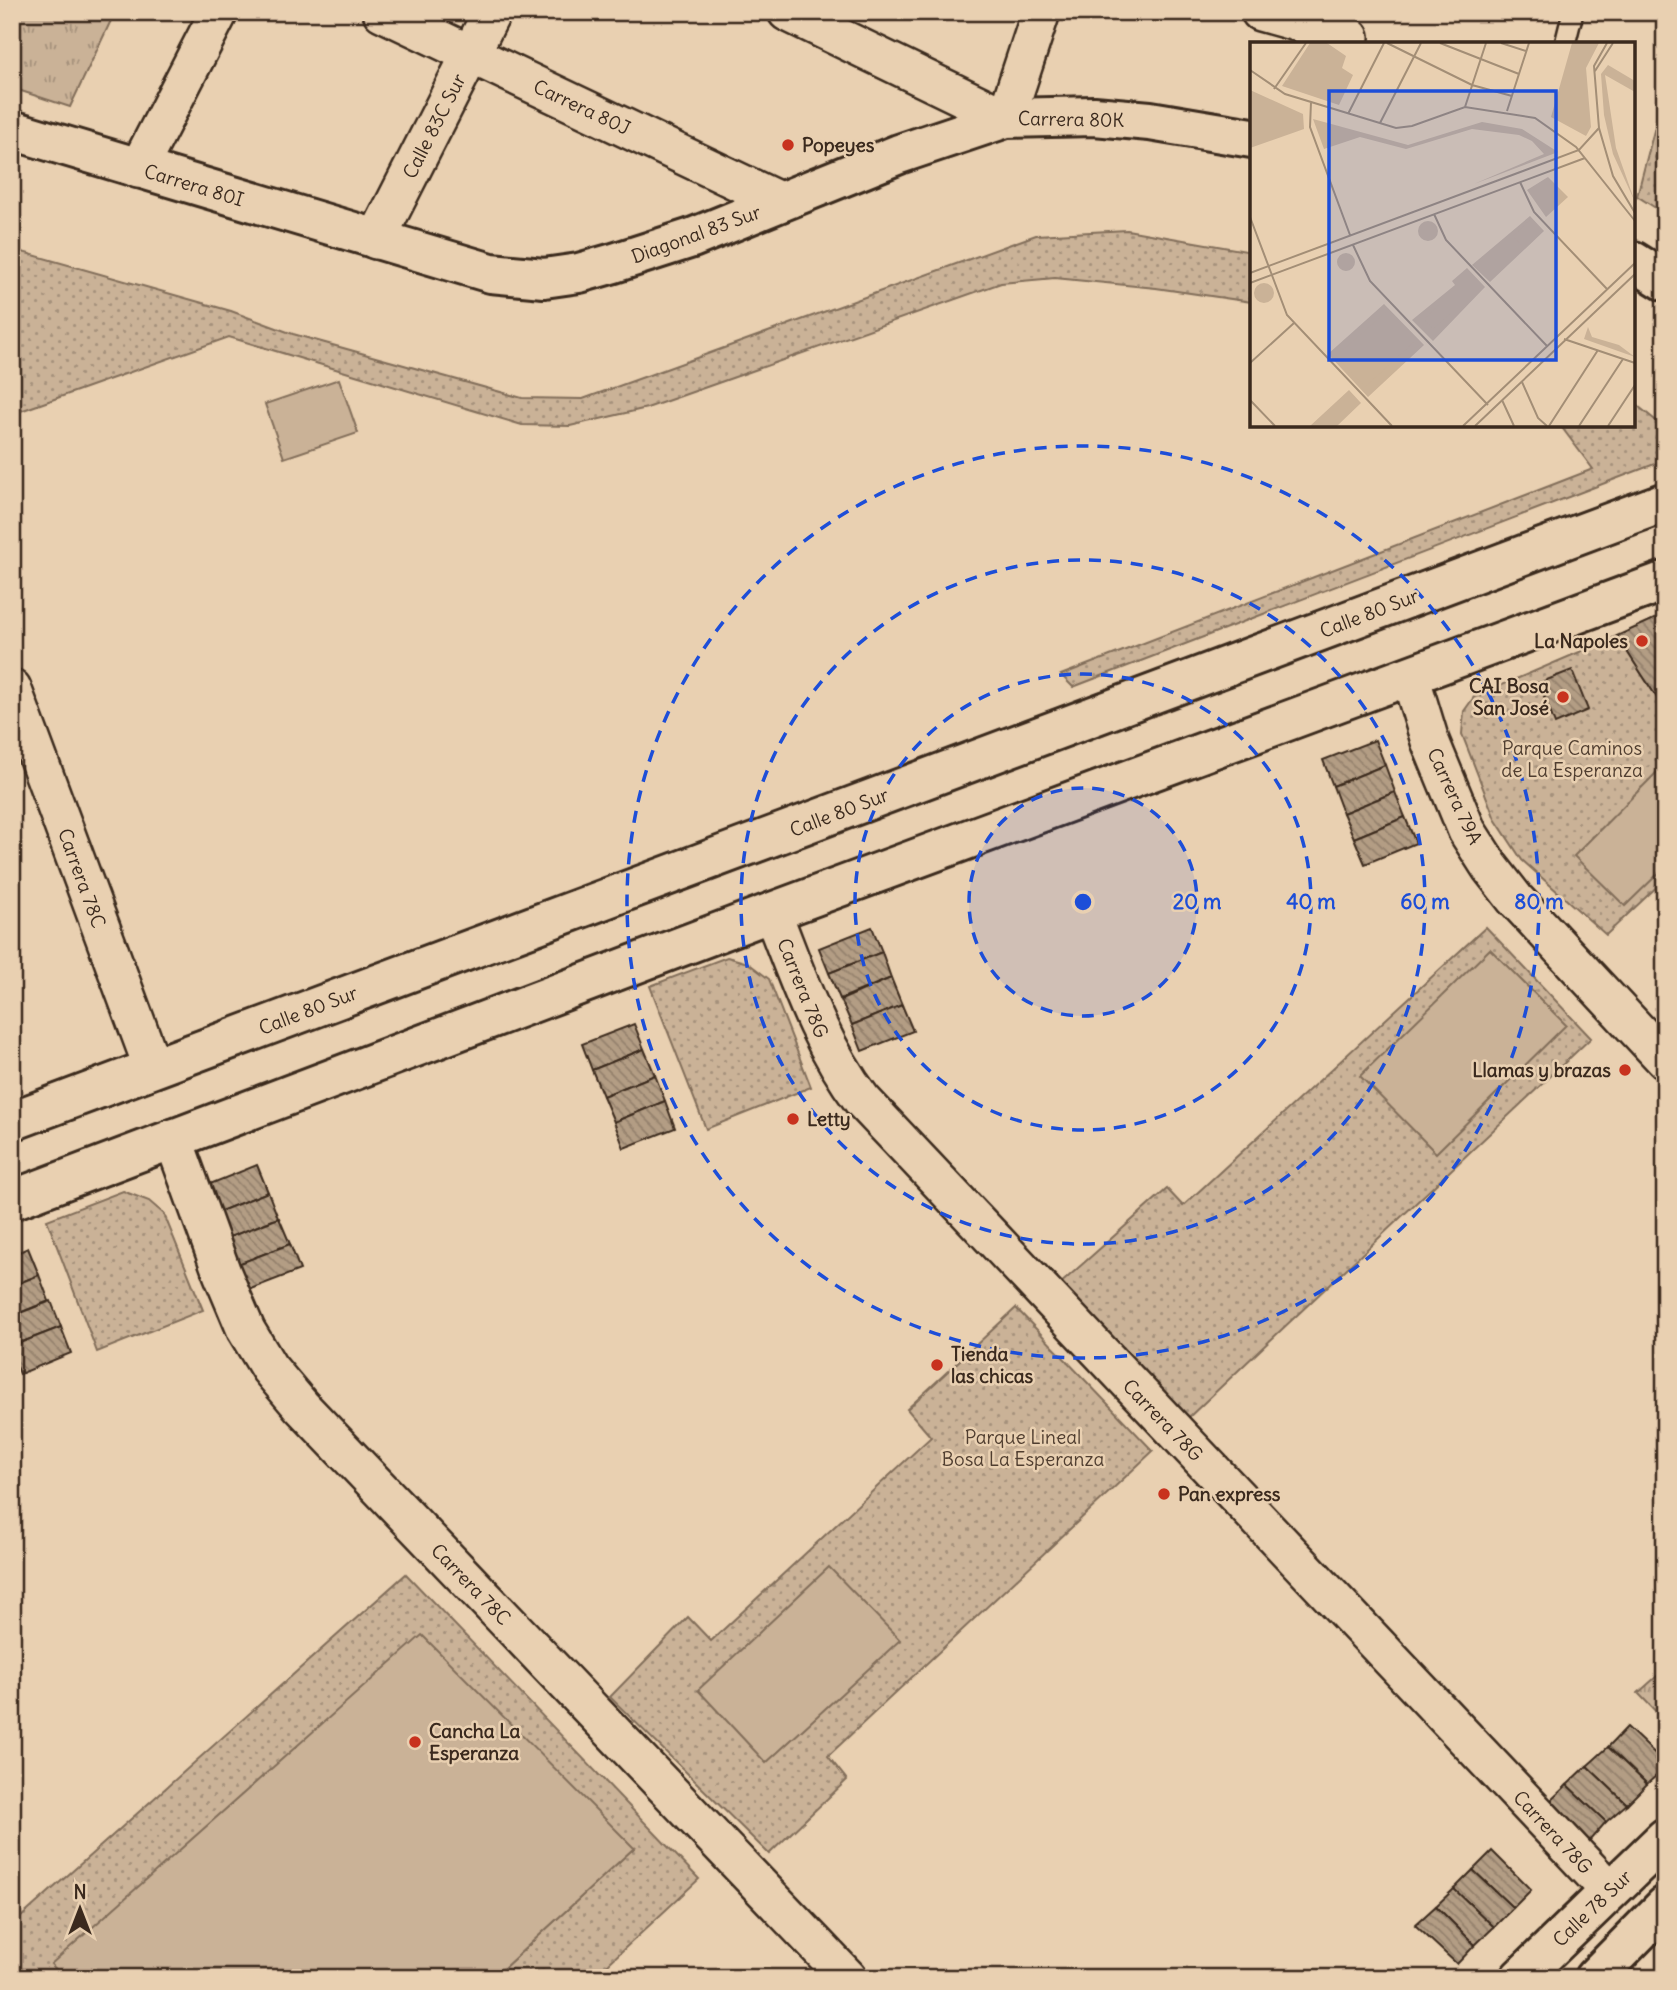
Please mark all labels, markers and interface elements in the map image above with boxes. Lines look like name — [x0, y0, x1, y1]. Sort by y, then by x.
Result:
inset map — [1250, 42, 1635, 427]
street label: Calle 83C Sur — [397, 69, 471, 183]
street label: Carrera 80J — [530, 74, 634, 140]
street label: Carrera 80K — [1018, 106, 1125, 132]
place label: Popeyes — [802, 133, 875, 157]
marker: Popeyes — [780, 137, 796, 153]
street label: Carrera 80I — [141, 158, 247, 212]
street label: Diagonal 83 Sur — [628, 199, 764, 269]
street label: Calle 80 Sur — [1316, 583, 1422, 643]
place label: La Napoles — [1534, 629, 1628, 653]
marker: La Napoles — [1634, 633, 1650, 649]
place label: CAI Bosa San José — [1469, 674, 1549, 720]
marker: CAI Bosa San José — [1555, 689, 1571, 705]
park label: Parque Caminos de La Esperanza — [1501, 736, 1643, 782]
street label: Carrera 79A — [1422, 744, 1488, 848]
street label: Calle 80 Sur — [786, 782, 892, 842]
street label: Carrera 78C — [53, 825, 111, 931]
text: 20 m — [1173, 888, 1222, 915]
text: 40 m — [1286, 888, 1336, 915]
text: 60 m — [1400, 888, 1450, 915]
text: 80 m — [1514, 888, 1564, 915]
centre of rings — [1071, 890, 1095, 914]
street label: Carrera 78G — [772, 935, 834, 1041]
street label: Calle 80 Sur — [255, 980, 361, 1040]
place label: Llamas y brazas — [1472, 1058, 1611, 1082]
marker: Llamas y brazas — [1617, 1062, 1633, 1078]
place label: Letty — [807, 1107, 851, 1131]
marker: Letty — [785, 1111, 801, 1127]
place label: Tienda las chicas — [951, 1342, 1034, 1388]
marker: Tienda las chicas — [929, 1357, 945, 1373]
street label: Carrera 78G — [1118, 1374, 1208, 1466]
park label: Parque Lineal Bosa La Esperanza — [942, 1425, 1105, 1471]
place label: Pan express — [1178, 1482, 1281, 1506]
marker: Pan express — [1156, 1486, 1172, 1502]
street label: Carrera 78C — [426, 1538, 516, 1630]
place label: Cancha La Esperanza — [429, 1719, 520, 1765]
marker: Cancha La Esperanza — [407, 1734, 423, 1750]
street label: Carrera 78G — [1508, 1785, 1598, 1879]
street label: Calle 78 Sur — [1547, 1864, 1637, 1952]
north arrow — [46, 1874, 116, 1944]
text: N — [73, 1880, 87, 1904]

